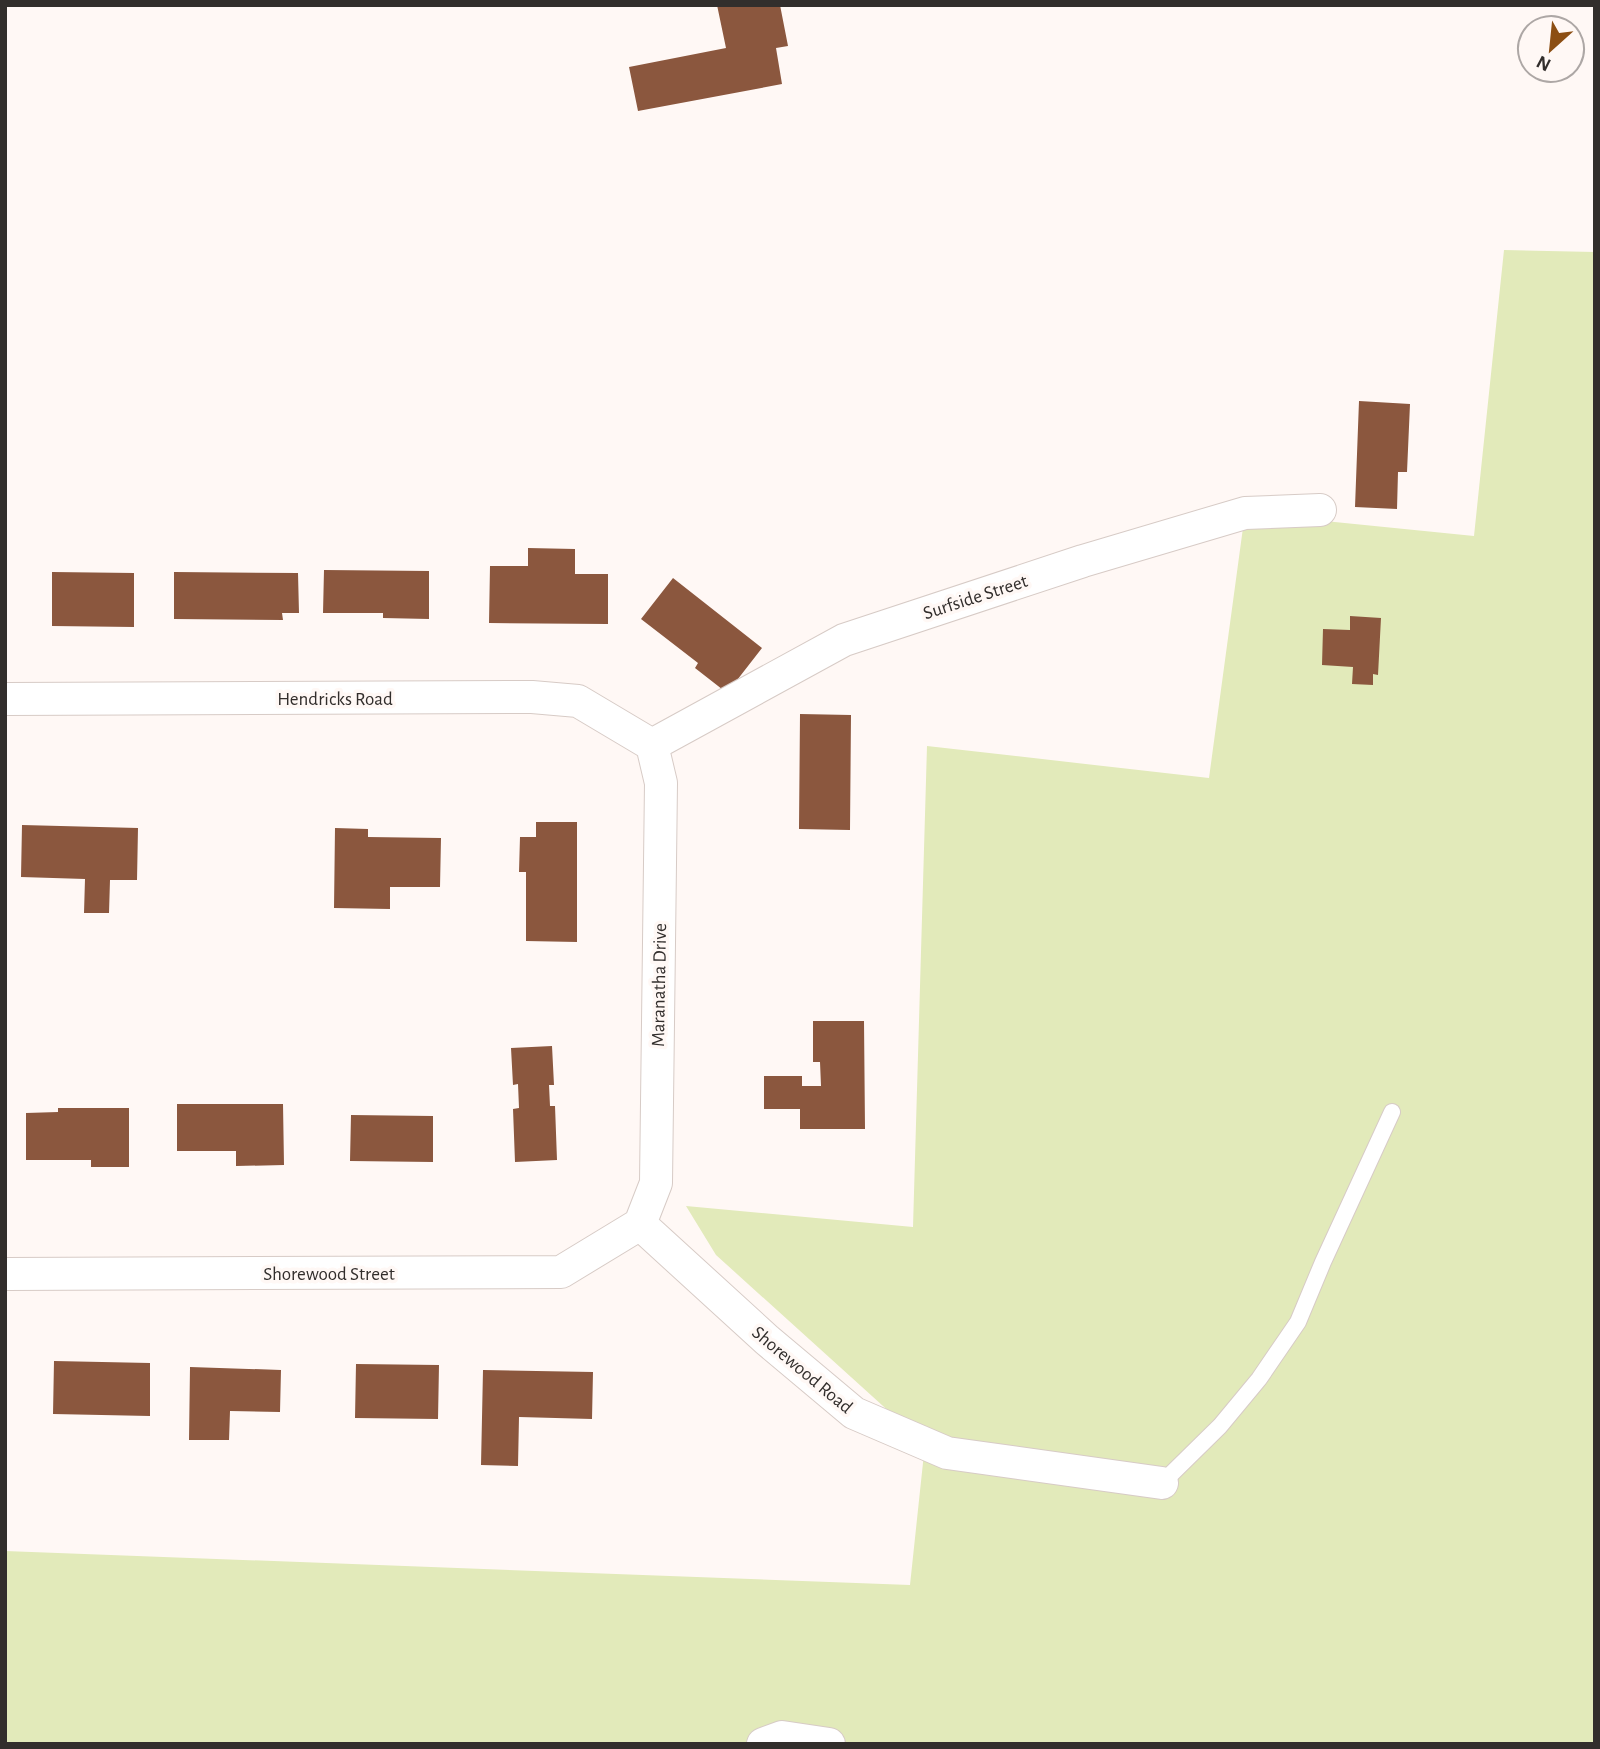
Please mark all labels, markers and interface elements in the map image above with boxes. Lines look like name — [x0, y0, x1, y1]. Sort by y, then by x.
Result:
north arrow — [1516, 14, 1586, 84]
text: N — [1534, 51, 1554, 74]
street label: Surfside Street — [921, 572, 1030, 623]
street label: Hendricks Road — [277, 690, 393, 709]
street label: Maranatha Drive — [649, 923, 670, 1047]
street label: Shorewood Street — [263, 1265, 395, 1284]
street label: Shorewood Road — [748, 1323, 856, 1418]

